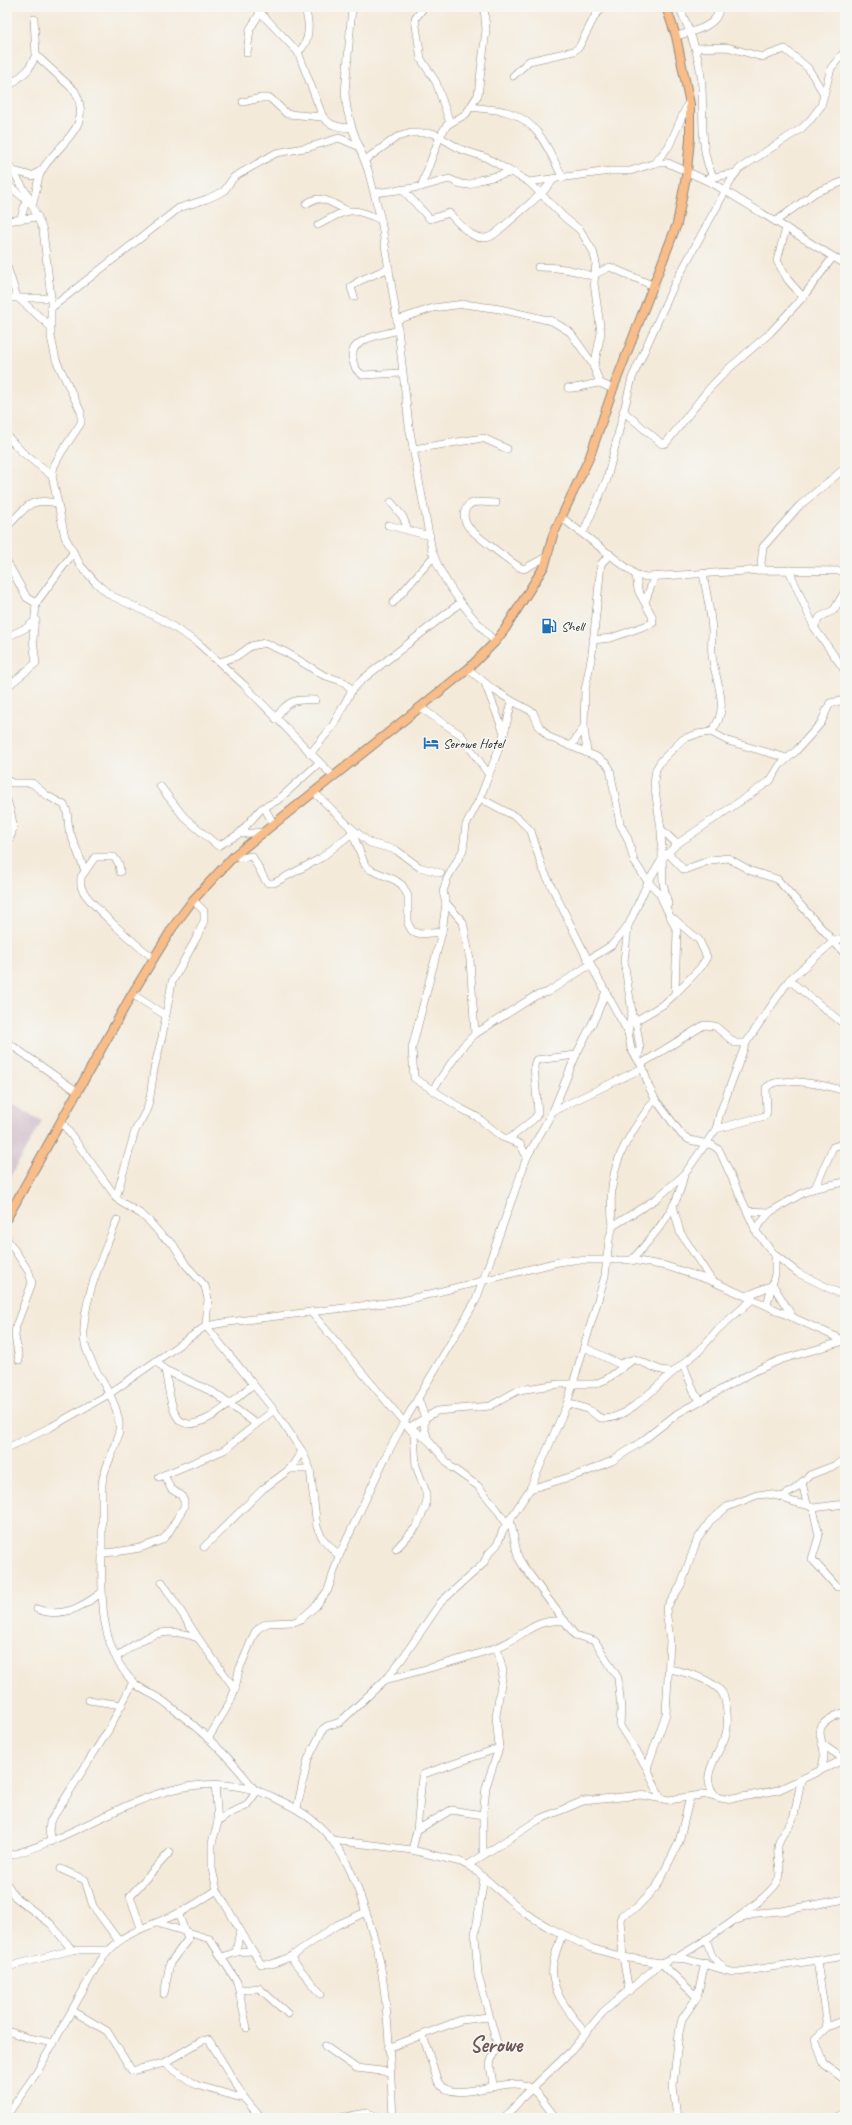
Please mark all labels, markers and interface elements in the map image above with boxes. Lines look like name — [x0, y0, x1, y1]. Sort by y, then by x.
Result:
fuel station icon: Shell — [540, 617, 558, 635]
place label: Shell — [561, 618, 586, 635]
hotel icon: Serowe Hotel — [422, 734, 440, 752]
place label: Serowe Hotel — [443, 735, 506, 752]
district label: Serowe — [470, 2031, 524, 2059]

